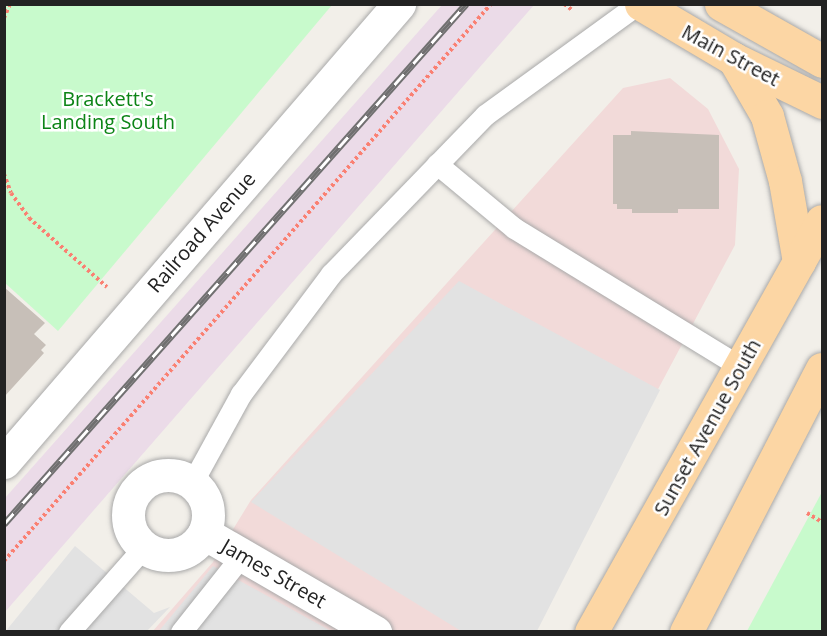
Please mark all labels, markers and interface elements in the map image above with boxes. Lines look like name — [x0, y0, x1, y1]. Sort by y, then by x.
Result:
street label: Main Street — [678, 19, 784, 91]
park label: Brackett's Landing South — [41, 87, 175, 134]
street label: Railroad Avenue — [142, 167, 260, 297]
street label: Sunset Avenue South — [648, 335, 766, 519]
street label: James Street — [217, 533, 331, 613]

